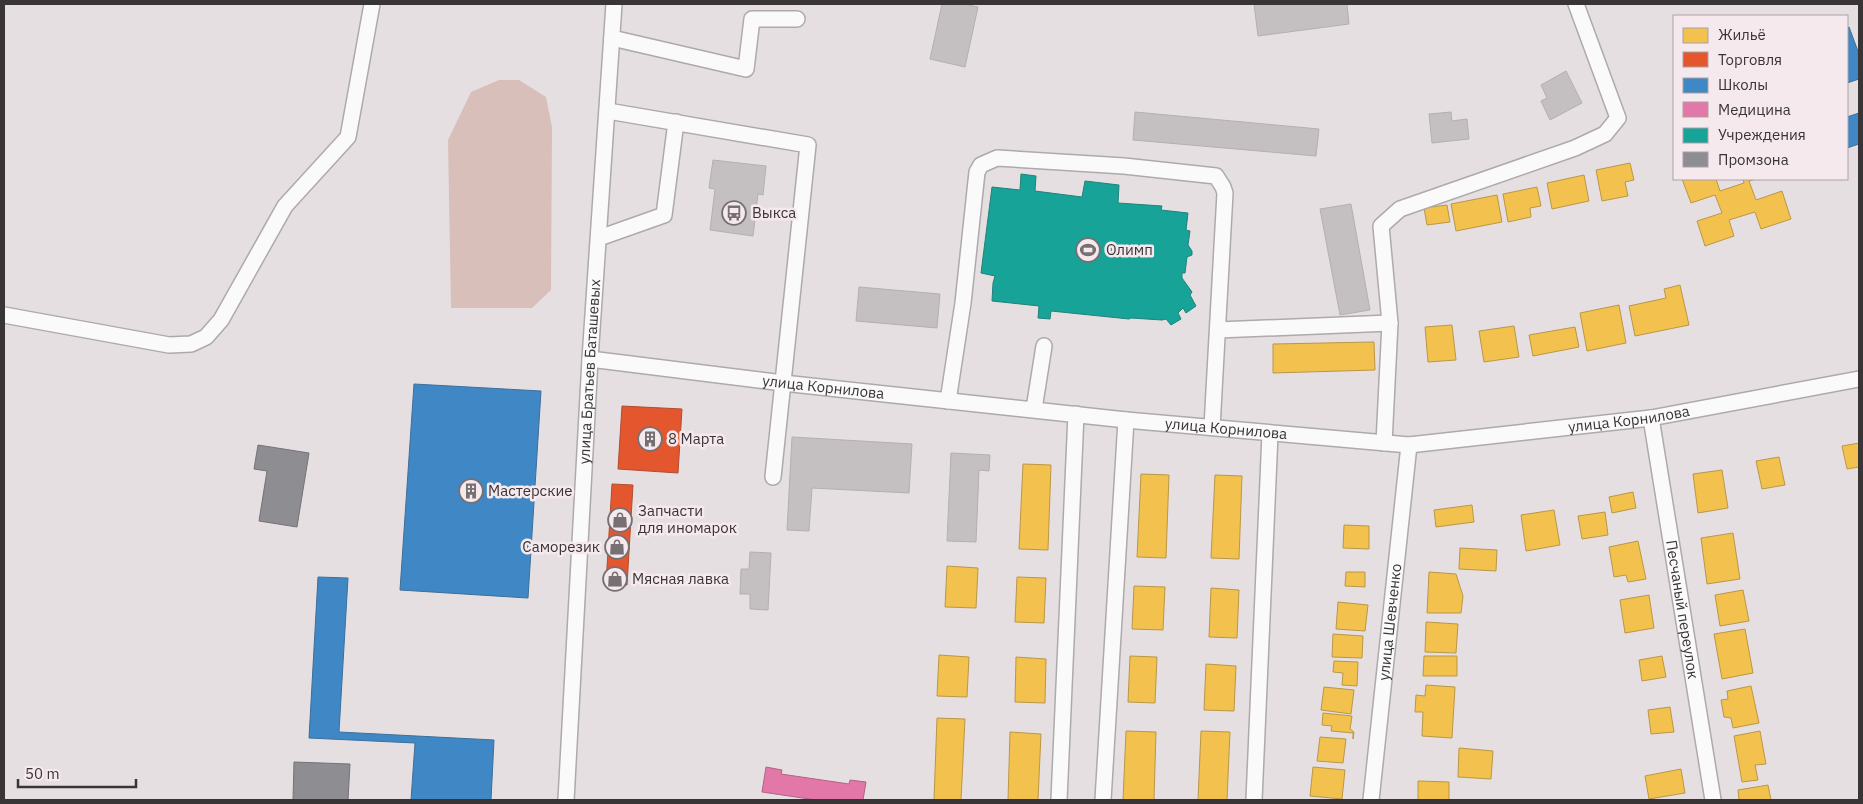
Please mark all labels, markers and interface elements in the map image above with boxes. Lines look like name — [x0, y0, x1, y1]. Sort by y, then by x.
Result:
legend — [1673, 15, 1848, 180]
text: Жильё — [1718, 25, 1766, 44]
text: Торговля — [1718, 50, 1782, 69]
text: Школы — [1718, 75, 1768, 94]
text: Медицина — [1718, 100, 1791, 119]
text: Учреждения — [1718, 125, 1806, 144]
text: Промзона — [1718, 150, 1789, 169]
bus stop icon: Выкса — [721, 200, 747, 226]
place label: Выкса — [752, 203, 796, 222]
sports icon: Олимп — [1075, 237, 1101, 263]
place label: Олимп — [1106, 240, 1153, 259]
street label: улица Братьев Баташевых — [574, 278, 604, 465]
street label: улица Корнилова — [761, 371, 885, 403]
street label: улица Корнилова — [1567, 401, 1691, 436]
street label: улица Корнилова — [1164, 413, 1288, 443]
building icon: 8 Марта — [637, 426, 663, 452]
place label: 8 Марта — [668, 429, 724, 448]
building icon: Мастерские — [458, 478, 484, 504]
place label: Мастерские — [488, 481, 572, 500]
place label: Запчасти для иномарок — [638, 501, 737, 537]
shop icon: Запчасти для иномарок — [607, 507, 633, 533]
shop icon: Саморезик — [604, 534, 630, 560]
place label: Саморезик — [522, 537, 600, 556]
street label: Песчаный переулок — [1662, 539, 1703, 680]
street label: улица Шевченко — [1374, 562, 1405, 681]
shop icon: Мясная лавка — [602, 566, 628, 592]
place label: Мясная лавка — [632, 569, 729, 588]
scale bar — [18, 756, 135, 788]
text: 50 m — [25, 764, 60, 783]

